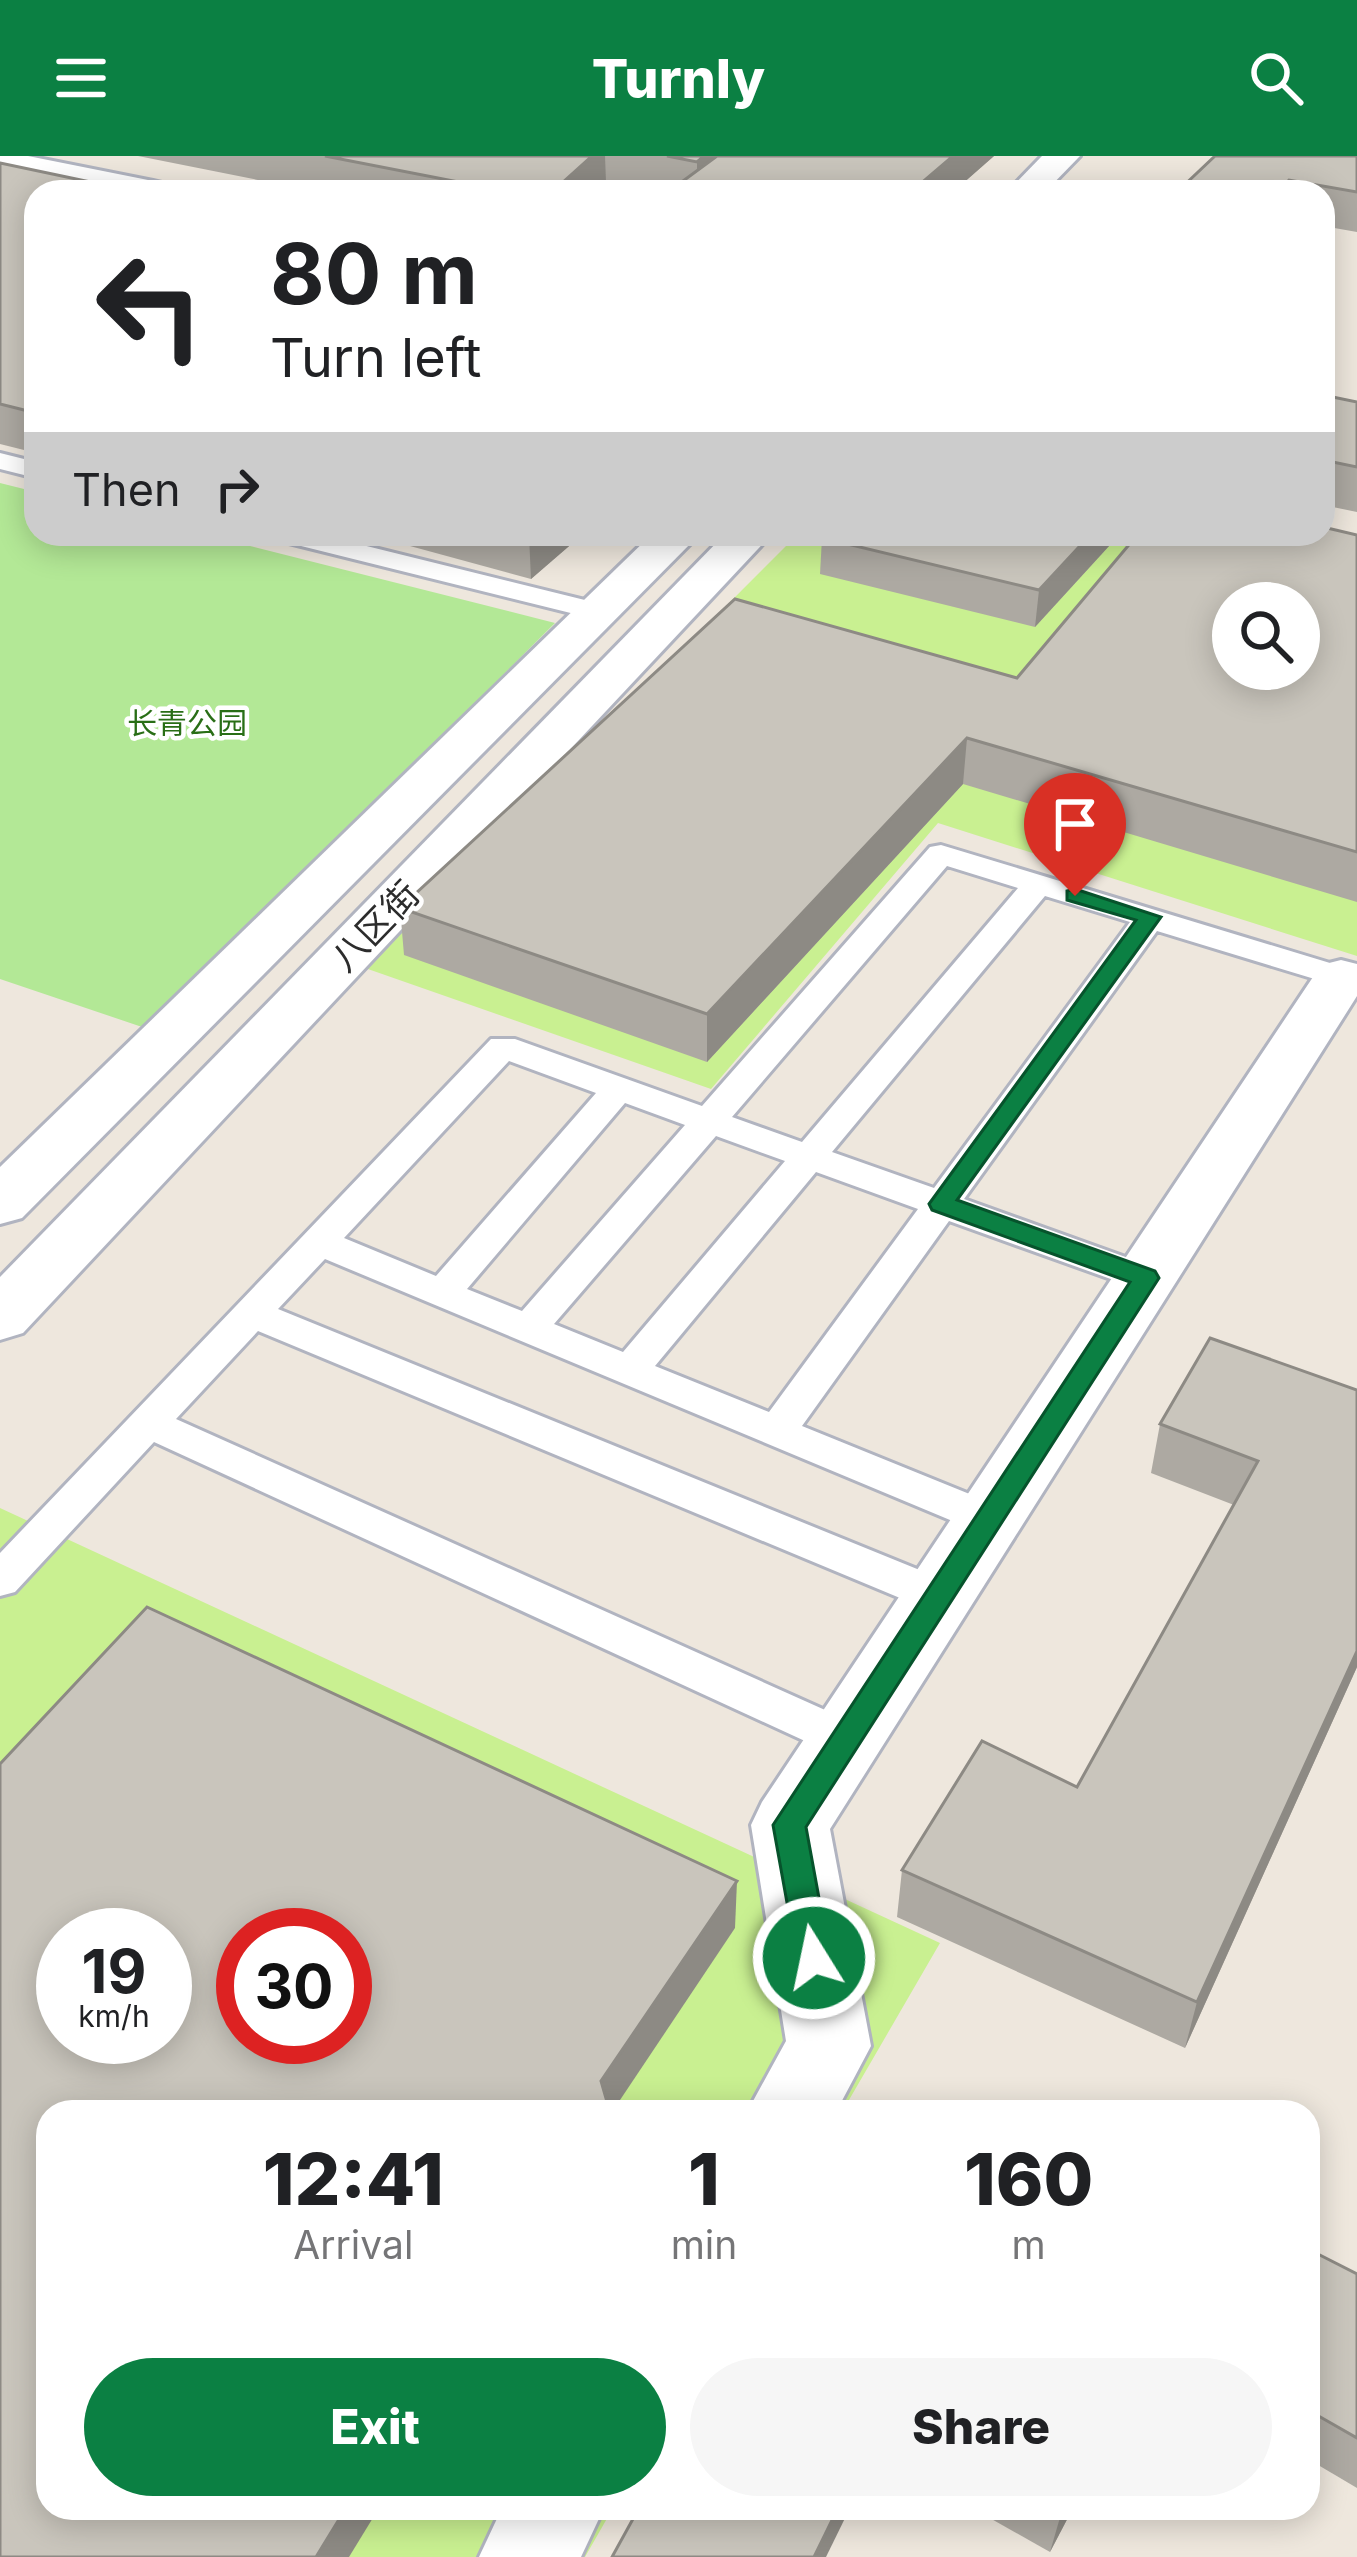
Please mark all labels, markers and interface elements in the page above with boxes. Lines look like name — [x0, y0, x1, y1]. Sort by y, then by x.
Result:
icon: menu — [48, 45, 114, 111]
icon: search — [1243, 45, 1309, 111]
text: Turnly — [592, 46, 765, 111]
text: 80 m — [270, 223, 478, 324]
icon: left — [72, 228, 228, 384]
text: Turn left — [270, 325, 481, 390]
icon: right — [204, 456, 270, 522]
text: Then — [72, 462, 180, 517]
map controls — [1212, 582, 1320, 690]
button: search — [1212, 582, 1320, 690]
park label: 长青公园 — [127, 705, 247, 741]
pin — [1024, 773, 1126, 896]
icon: arrive — [1042, 791, 1108, 857]
street label: 八区街 — [322, 872, 428, 980]
position arrow — [751, 1895, 877, 2021]
speed limit sign: 30 — [216, 1908, 372, 2064]
text: 19 — [82, 1935, 146, 2007]
text: km/h — [78, 1998, 150, 2034]
text: 12:41 — [263, 2135, 444, 2222]
text: 1 — [688, 2135, 720, 2222]
text: 160 — [964, 2135, 1093, 2222]
text: Arrival — [293, 2221, 413, 2268]
text: min — [671, 2221, 737, 2268]
text: m — [1012, 2221, 1046, 2268]
button: Exit — [84, 2358, 666, 2496]
button: Share — [690, 2358, 1272, 2496]

